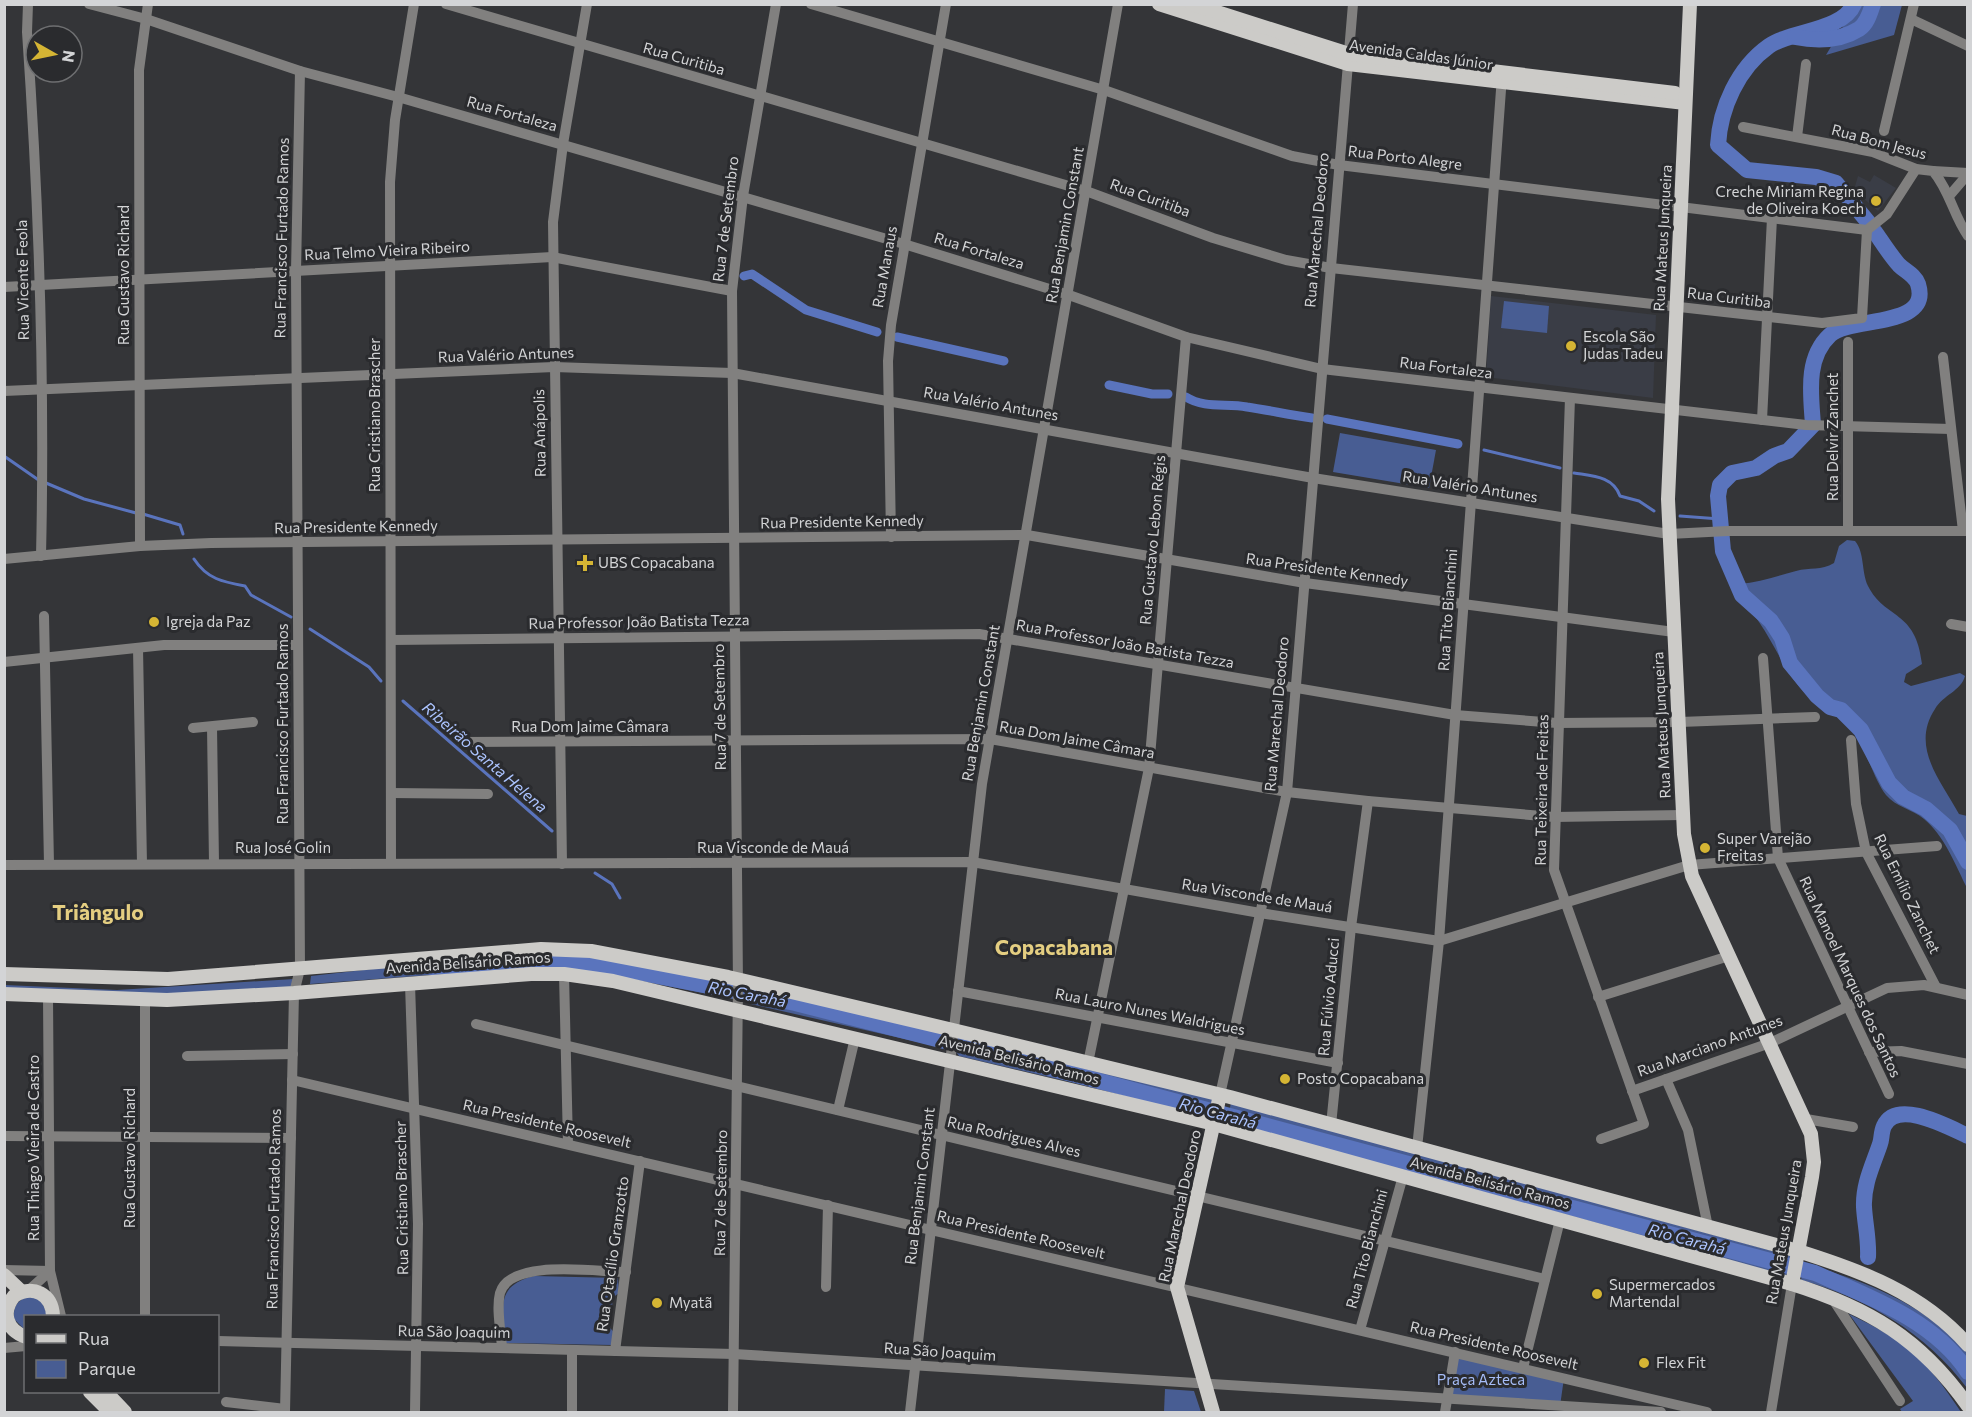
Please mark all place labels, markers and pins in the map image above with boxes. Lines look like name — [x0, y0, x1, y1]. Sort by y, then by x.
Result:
place label: Creche Miriam Regina de Oliveira Koech — [1716, 182, 1864, 217]
marker: Creche Miriam Regina de Oliveira Koech — [1869, 194, 1883, 208]
place label: Escola São Judas Tadeu — [1583, 327, 1663, 362]
marker: Escola São Judas Tadeu — [1564, 339, 1578, 353]
place label: UBS Copacabana — [598, 553, 715, 571]
marker: UBS Copacabana — [576, 554, 594, 572]
place label: Igreja da Paz — [166, 612, 251, 630]
marker: Igreja da Paz — [147, 615, 161, 629]
place label: Super Varejão Freitas — [1717, 829, 1811, 864]
marker: Super Varejão Freitas — [1698, 841, 1712, 855]
place label: Posto Copacabana — [1297, 1069, 1424, 1087]
marker: Posto Copacabana — [1278, 1072, 1292, 1086]
place label: Supermercados Martendal — [1609, 1275, 1715, 1310]
marker: Supermercados Martendal — [1590, 1287, 1604, 1301]
place label: Myatã — [669, 1293, 712, 1311]
marker: Myatã — [650, 1296, 664, 1310]
place label: Flex Fit — [1656, 1353, 1706, 1371]
marker: Flex Fit — [1637, 1356, 1651, 1370]

